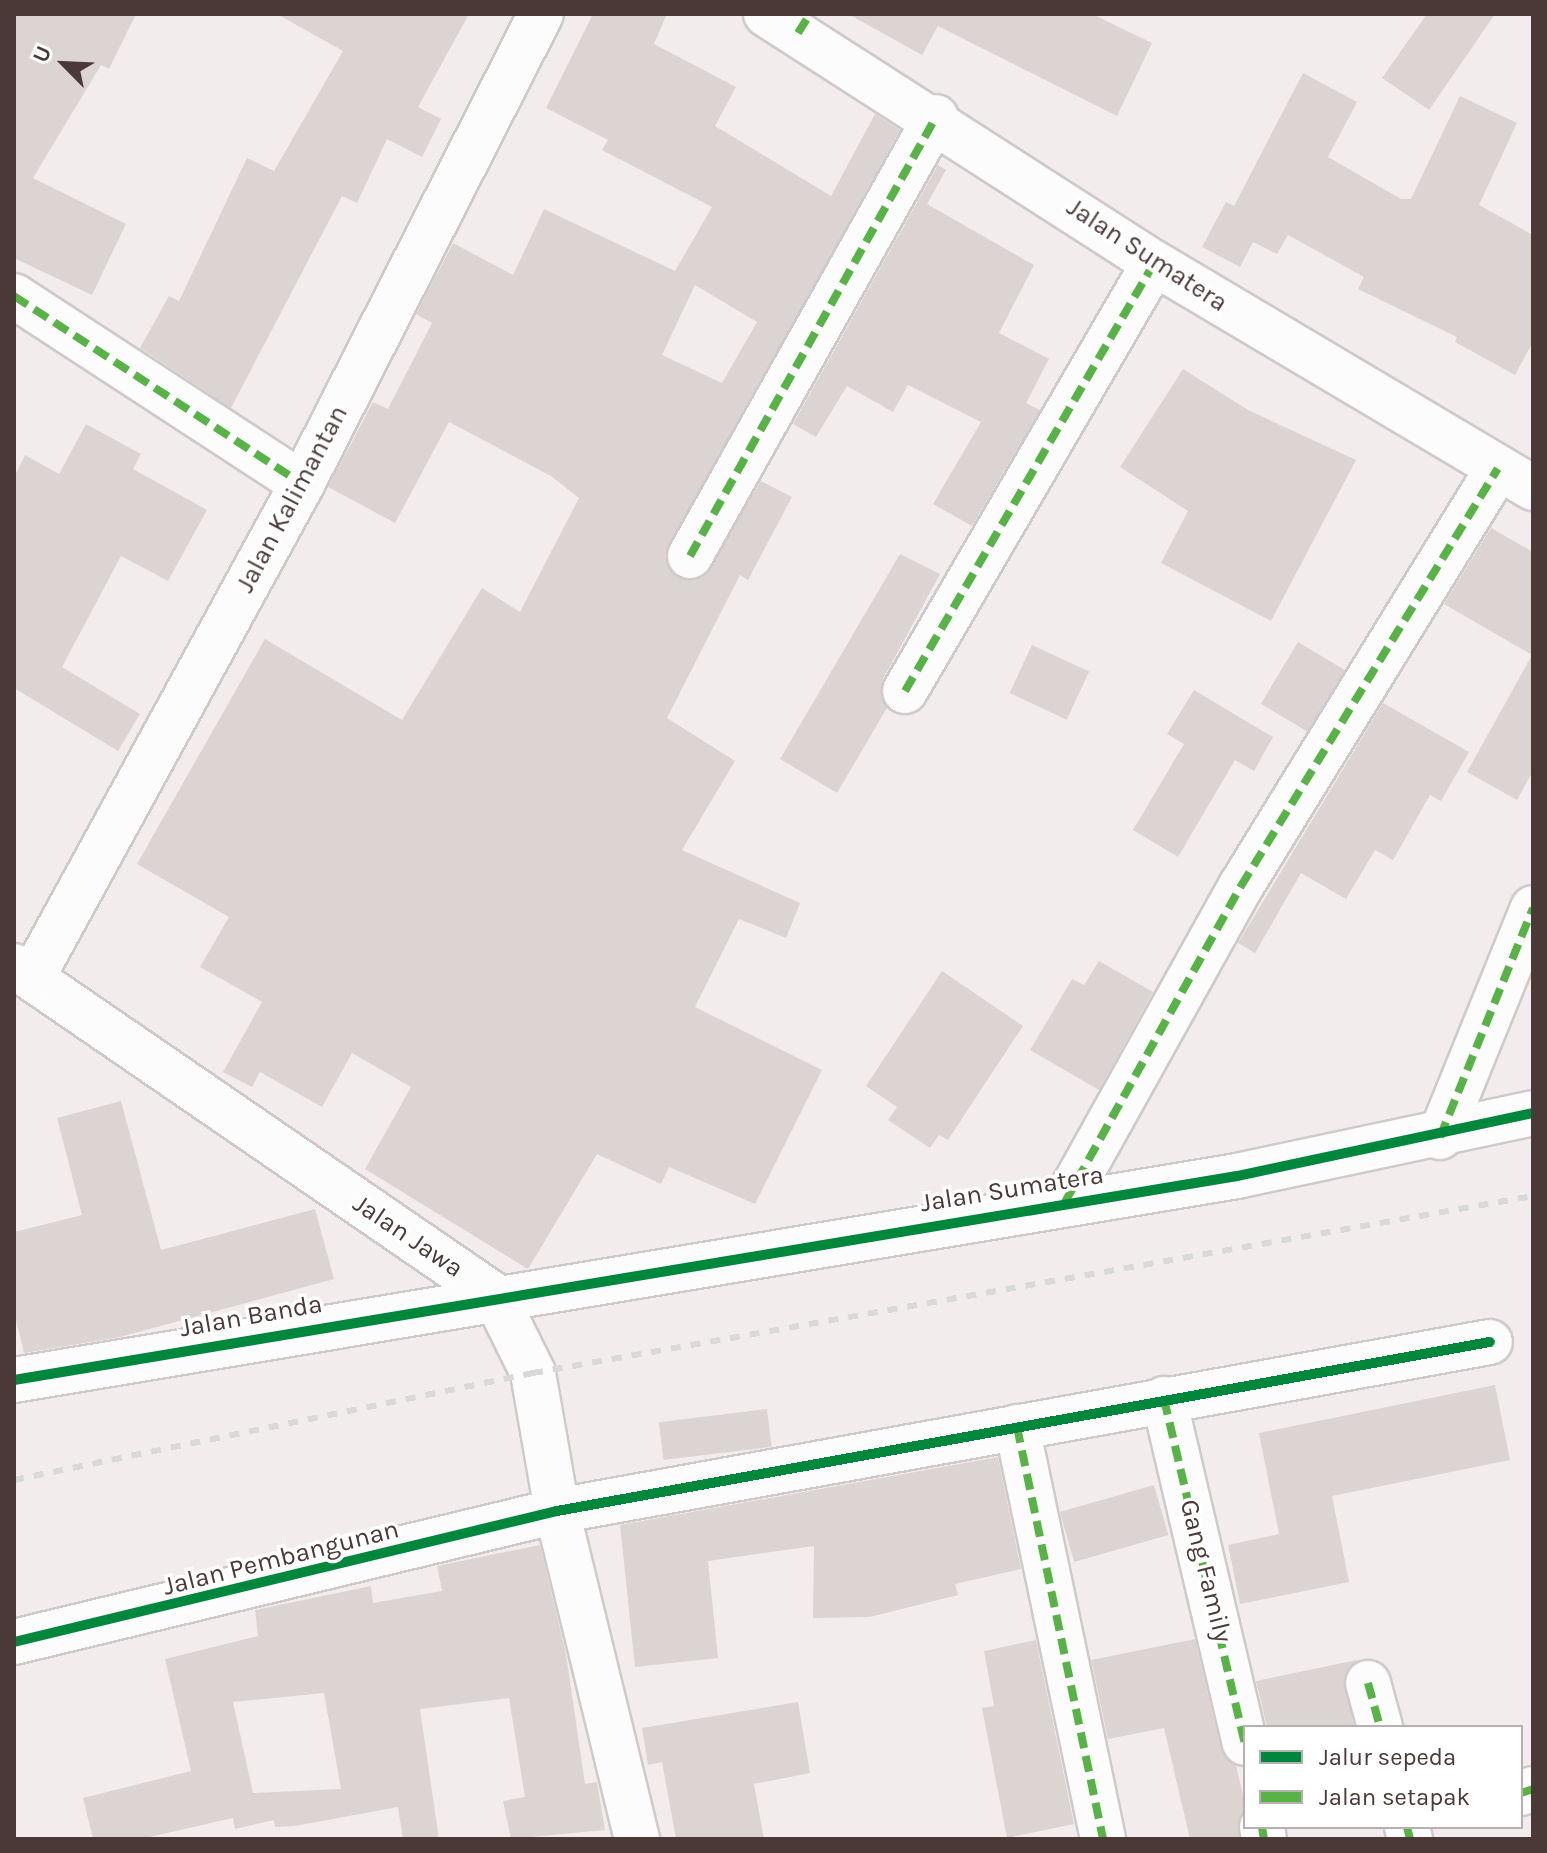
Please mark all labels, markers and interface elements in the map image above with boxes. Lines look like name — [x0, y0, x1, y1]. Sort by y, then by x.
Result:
north arrow — [24, 24, 104, 104]
text: U — [27, 42, 57, 66]
street label: Jalan Sumatera — [1061, 191, 1233, 319]
street label: Jalan Kalimantan — [230, 400, 354, 598]
street label: Jalan Sumatera — [918, 1159, 1106, 1219]
street label: Jalan Jawa — [347, 1188, 469, 1284]
street label: Jalan Banda — [177, 1288, 325, 1344]
street label: Gang Family — [1173, 1496, 1239, 1646]
street label: Jalan Pembangunan — [160, 1514, 402, 1602]
legend — [1243, 1725, 1523, 1829]
text: Jalur sepeda — [1319, 1743, 1456, 1771]
text: Jalan setapak — [1319, 1783, 1470, 1811]

